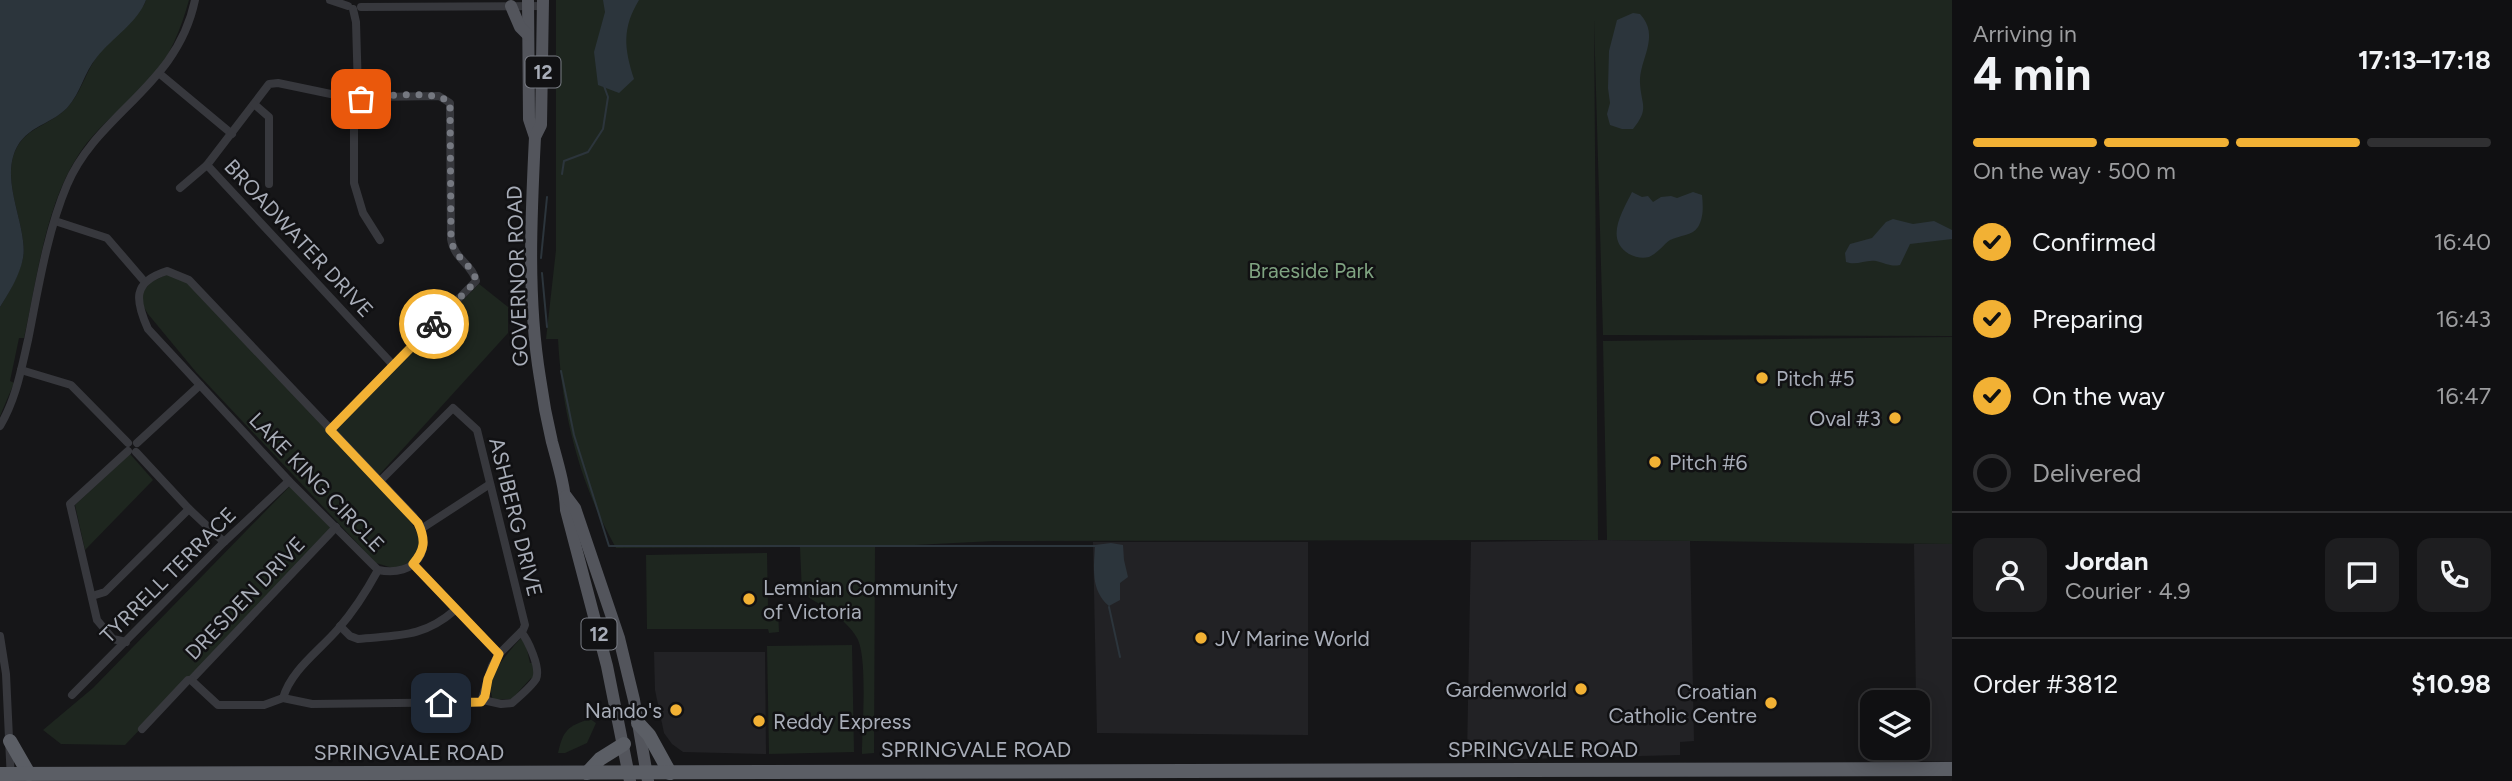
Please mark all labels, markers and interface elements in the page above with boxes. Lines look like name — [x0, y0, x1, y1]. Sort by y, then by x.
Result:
text: Arriving in — [1973, 20, 2077, 48]
text: 17:13–17:18 — [2358, 44, 2491, 76]
text: 4 min — [1973, 46, 2091, 102]
road number: 12 — [526, 57, 560, 88]
pin — [331, 69, 391, 129]
icon: bag — [342, 80, 380, 118]
street label: BROADWATER DRIVE — [219, 154, 379, 322]
text: On the way · 500 m — [1973, 157, 2176, 185]
street label: GOVERNOR ROAD — [501, 185, 533, 367]
icon: check — [1973, 223, 2011, 261]
text: Confirmed — [2032, 226, 2156, 258]
text: 16:40 — [2434, 228, 2491, 256]
park label: Braeside Park — [1248, 258, 1375, 283]
courier — [399, 289, 469, 359]
icon: check — [1973, 300, 2011, 338]
text: Preparing — [2032, 303, 2143, 335]
icon: bike — [415, 305, 453, 343]
text: 16:43 — [2436, 305, 2491, 333]
place label: Pitch #5 — [1776, 366, 1854, 391]
marker: Pitch #5 — [1754, 370, 1770, 386]
icon: check — [1973, 377, 2011, 415]
text: On the way — [2032, 380, 2165, 412]
text: 16:47 — [2436, 382, 2491, 410]
place label: Oval #3 — [1809, 406, 1881, 431]
street label: LAKE KING CIRCLE — [244, 407, 390, 557]
marker: Oval #3 — [1887, 410, 1903, 426]
street label: ASHBERG DRIVE — [484, 435, 548, 599]
place label: Pitch #6 — [1669, 450, 1747, 475]
marker: Pitch #6 — [1647, 454, 1663, 470]
text: Delivered — [2032, 457, 2141, 489]
street label: TYRRELL TERRACE — [95, 502, 241, 648]
street label: DRESDEN DRIVE — [180, 531, 310, 665]
button: person — [1973, 538, 2047, 612]
button: chat — [2325, 538, 2399, 612]
button: phone — [2417, 538, 2491, 612]
text: Jordan — [2065, 545, 2148, 577]
place label: Lemnian Community of Victoria — [763, 575, 958, 624]
text: Courier · 4.9 — [2065, 577, 2191, 605]
marker: Lemnian Community of Victoria — [741, 591, 757, 607]
road number: 12 — [582, 618, 616, 650]
place label: JV Marine World — [1215, 626, 1370, 651]
marker: JV Marine World — [1193, 630, 1209, 646]
text: Order #3812 — [1973, 668, 2118, 700]
text: $10.98 — [2411, 668, 2491, 700]
pin — [411, 673, 471, 733]
place label: Gardenworld — [1445, 677, 1567, 702]
place label: Croatian Catholic Centre — [1608, 679, 1757, 728]
marker: Gardenworld — [1573, 681, 1589, 697]
icon: home — [422, 684, 460, 722]
map controls — [1860, 690, 1930, 760]
button: layers — [1860, 690, 1930, 760]
marker: Croatian Catholic Centre — [1763, 695, 1779, 711]
place label: Nando's — [585, 698, 662, 723]
marker: Nando's — [668, 702, 684, 718]
place label: Reddy Express — [773, 709, 911, 734]
marker: Reddy Express — [751, 713, 767, 729]
street label: SPRINGVALE ROAD — [881, 737, 1071, 762]
street label: SPRINGVALE ROAD — [1448, 737, 1638, 762]
street label: SPRINGVALE ROAD — [314, 740, 504, 765]

